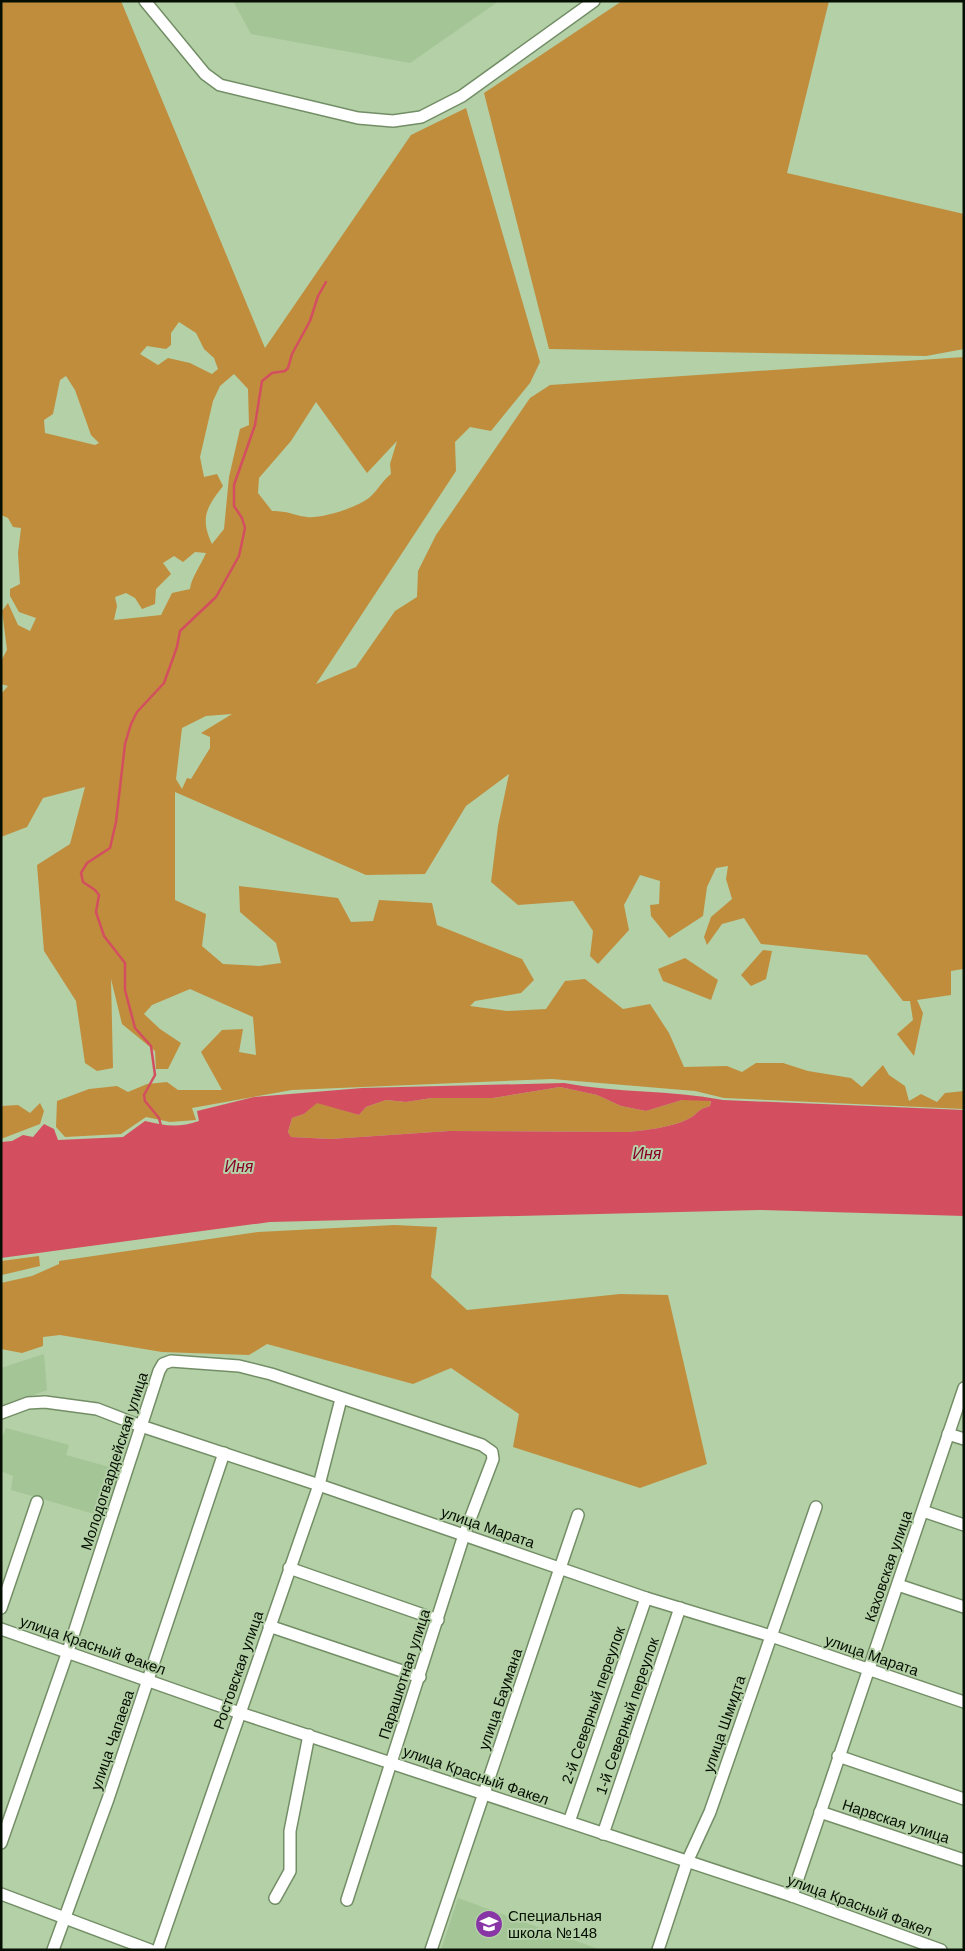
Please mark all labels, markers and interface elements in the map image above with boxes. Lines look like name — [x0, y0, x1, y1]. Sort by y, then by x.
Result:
water label: Иня — [633, 1145, 662, 1162]
water label: Иня — [225, 1158, 254, 1175]
street label: Молодогвардейская улица — [77, 1369, 151, 1552]
street label: улица Марата — [439, 1503, 538, 1551]
street label: Каховская улица — [861, 1507, 915, 1624]
street label: Парашютная улица — [375, 1606, 433, 1741]
street label: Ростовская улица — [210, 1608, 266, 1732]
street label: улица Красный Факел — [18, 1612, 168, 1678]
street label: 2-й Северный переулок — [558, 1624, 628, 1786]
street label: улица Марата — [823, 1631, 922, 1679]
street label: 1-й Северный переулок — [592, 1635, 662, 1797]
street label: улица Баумана — [475, 1645, 526, 1752]
street label: улица Шмидта — [699, 1673, 749, 1775]
street label: улица Чапаева — [87, 1687, 137, 1792]
street label: улица Красный Факел — [401, 1742, 551, 1808]
street label: Нарвская улица — [840, 1796, 952, 1847]
street label: улица Красный Факел — [785, 1871, 935, 1939]
place label: Специальная школа №148 — [508, 1907, 602, 1941]
school or university icon: Специальная школа №148 — [474, 1909, 504, 1939]

